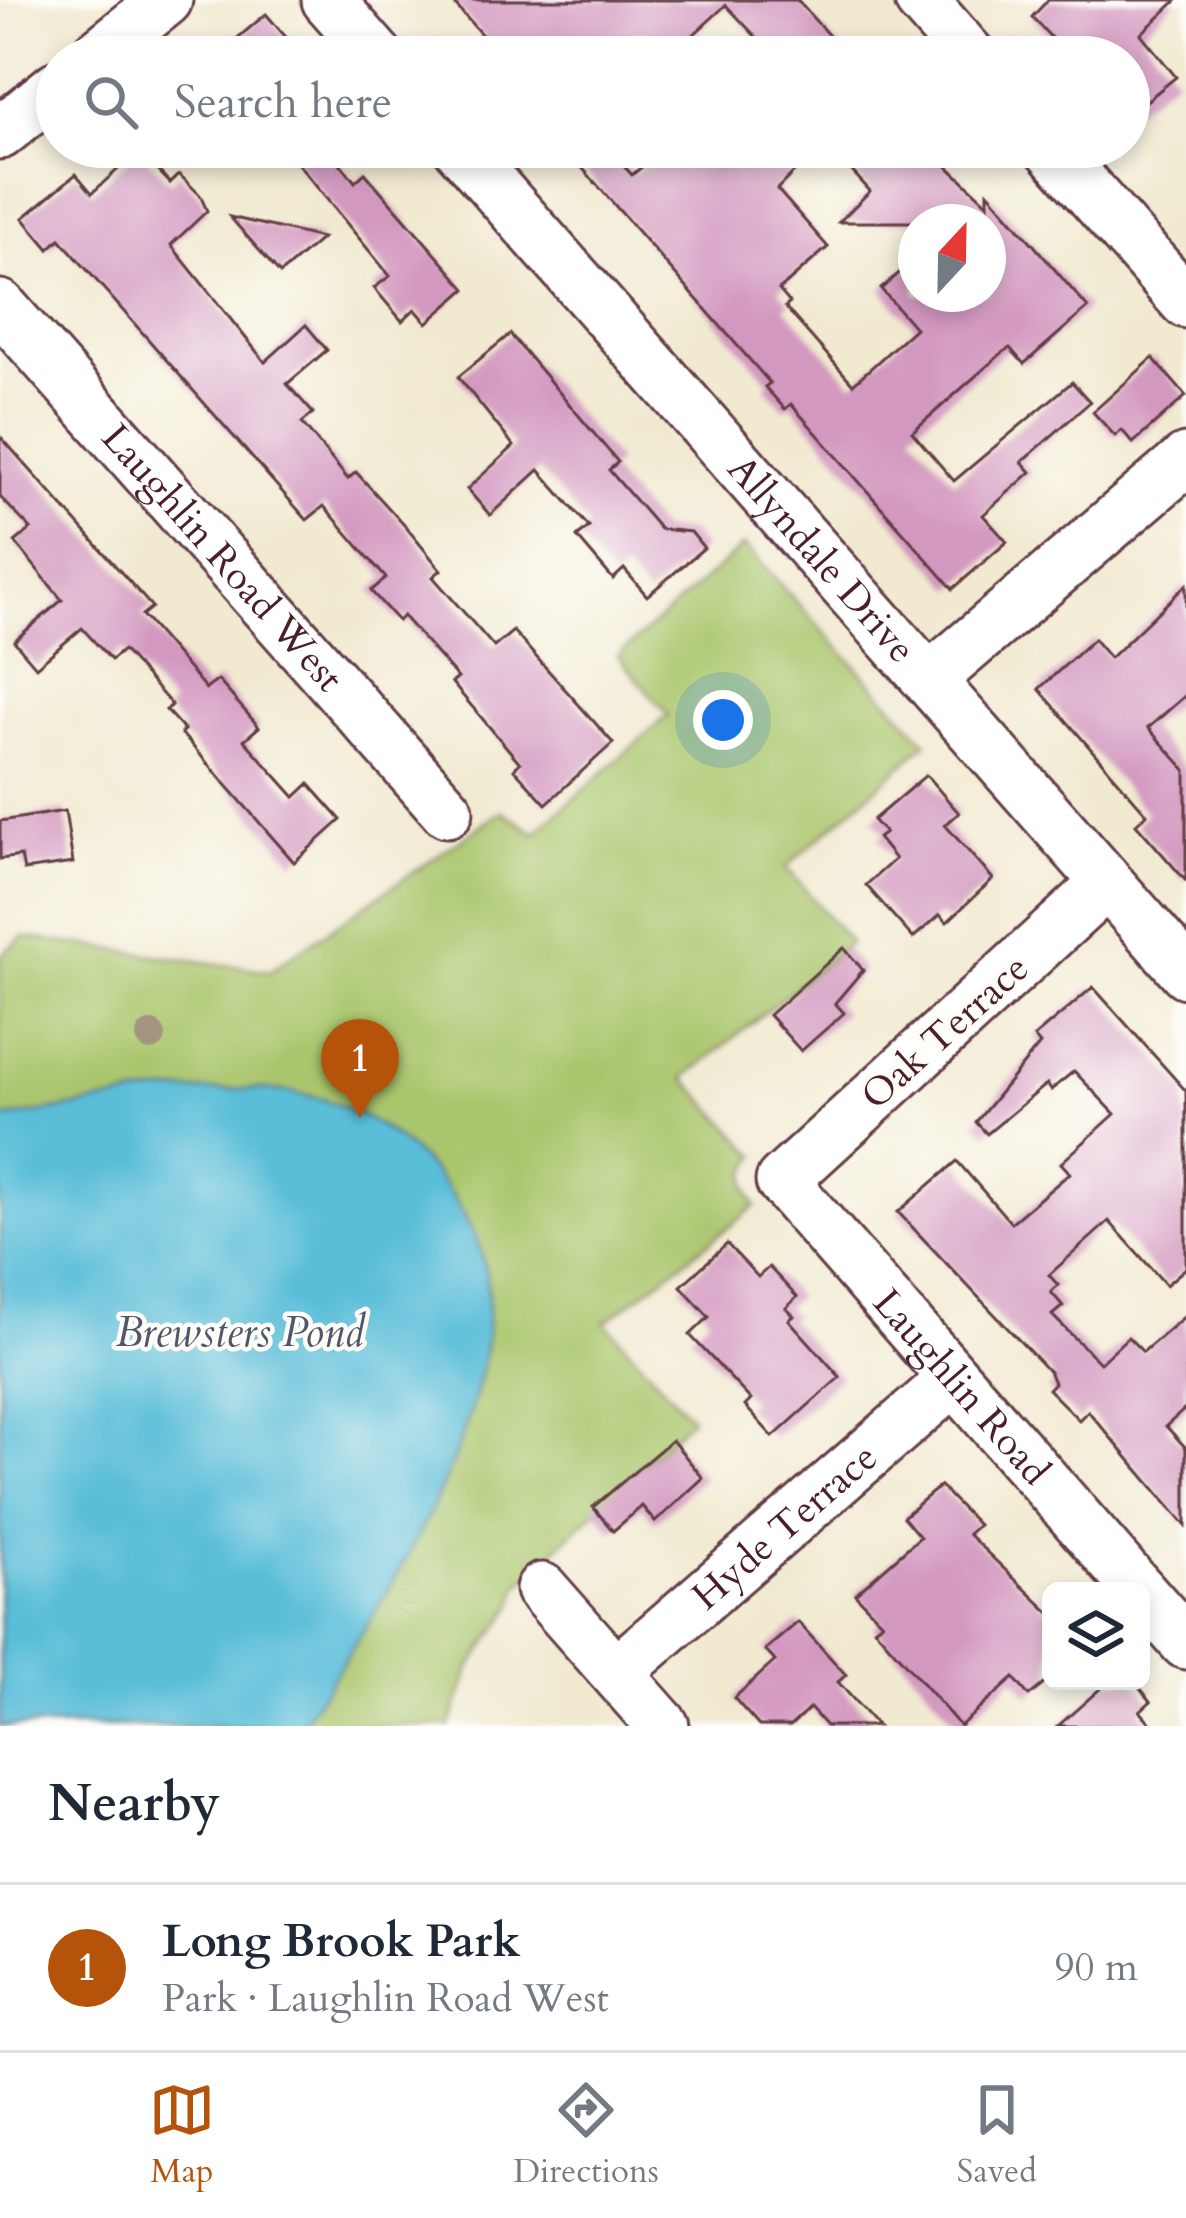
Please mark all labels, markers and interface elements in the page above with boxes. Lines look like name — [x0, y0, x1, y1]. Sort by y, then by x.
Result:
search box — [36, 36, 1150, 168]
icon: search — [78, 69, 144, 135]
text: Search here — [174, 72, 392, 133]
north arrow — [898, 204, 1006, 312]
street label: Laughlin Road West — [90, 412, 356, 703]
street label: Allyndale Drive — [716, 444, 928, 674]
your location — [693, 690, 753, 750]
street label: Oak Terrace — [850, 942, 1040, 1122]
pin: 1 — [321, 1019, 399, 1118]
street label: Laughlin Road — [861, 1277, 1062, 1496]
water label: Brewsters Pond — [116, 1304, 366, 1361]
street label: Hyde Terrace — [681, 1431, 888, 1622]
map controls — [1042, 1582, 1150, 1690]
button: layers — [1042, 1582, 1150, 1690]
text: Nearby — [48, 1769, 220, 1839]
text: Long Brook Park — [162, 1911, 520, 1972]
text: 1 — [77, 1941, 97, 1994]
text: 90 m — [1055, 1941, 1138, 1994]
text: Park · Laughlin Road West — [162, 1972, 609, 2025]
tab: Map — [149, 2077, 215, 2194]
tab: Directions — [513, 2077, 659, 2194]
tab: Saved — [957, 2077, 1037, 2194]

